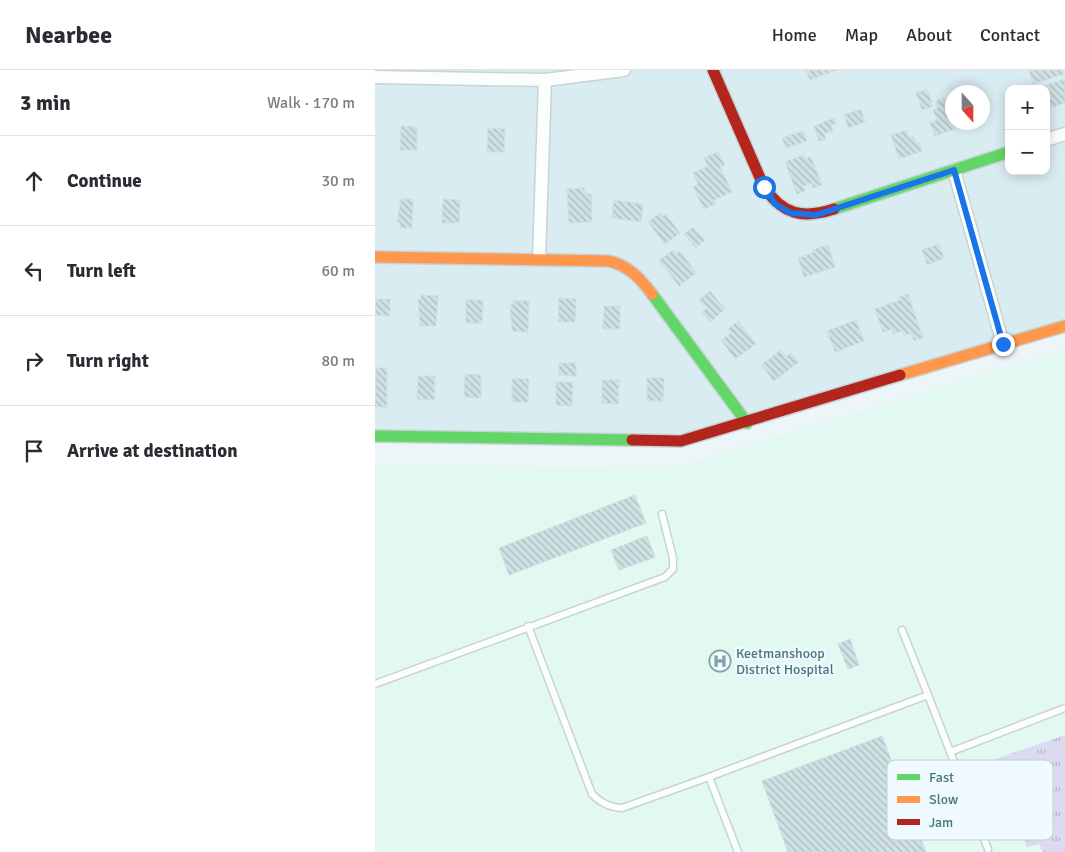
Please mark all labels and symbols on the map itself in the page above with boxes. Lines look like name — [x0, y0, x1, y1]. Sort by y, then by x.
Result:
north arrow — [945, 85, 990, 130]
route start — [753, 176, 776, 199]
route end — [992, 333, 1015, 356]
place label: Keetmanshoop District Hospital — [736, 645, 834, 678]
hospital icon: Keetmanshoop District Hospital — [708, 649, 732, 673]
legend — [887, 760, 1053, 840]
text: Fast — [929, 769, 954, 786]
text: Slow — [929, 791, 958, 808]
text: Jam — [929, 814, 953, 831]

